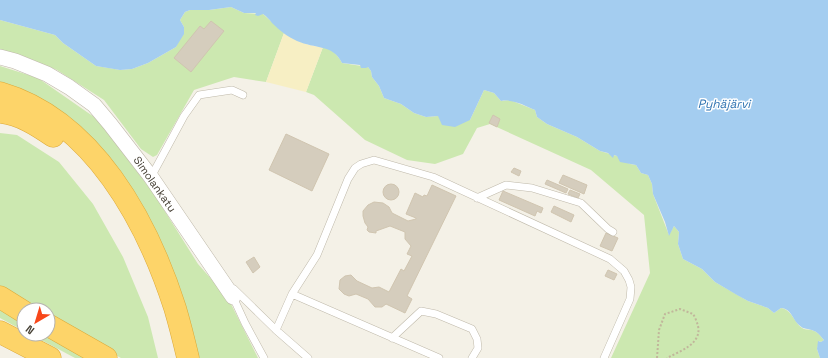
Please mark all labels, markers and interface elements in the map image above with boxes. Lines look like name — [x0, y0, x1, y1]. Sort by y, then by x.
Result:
water label: Pyhäjärvi — [698, 96, 752, 112]
street label: Simolankatu — [131, 153, 179, 215]
north arrow — [16, 302, 56, 342]
text: N — [23, 322, 37, 338]

